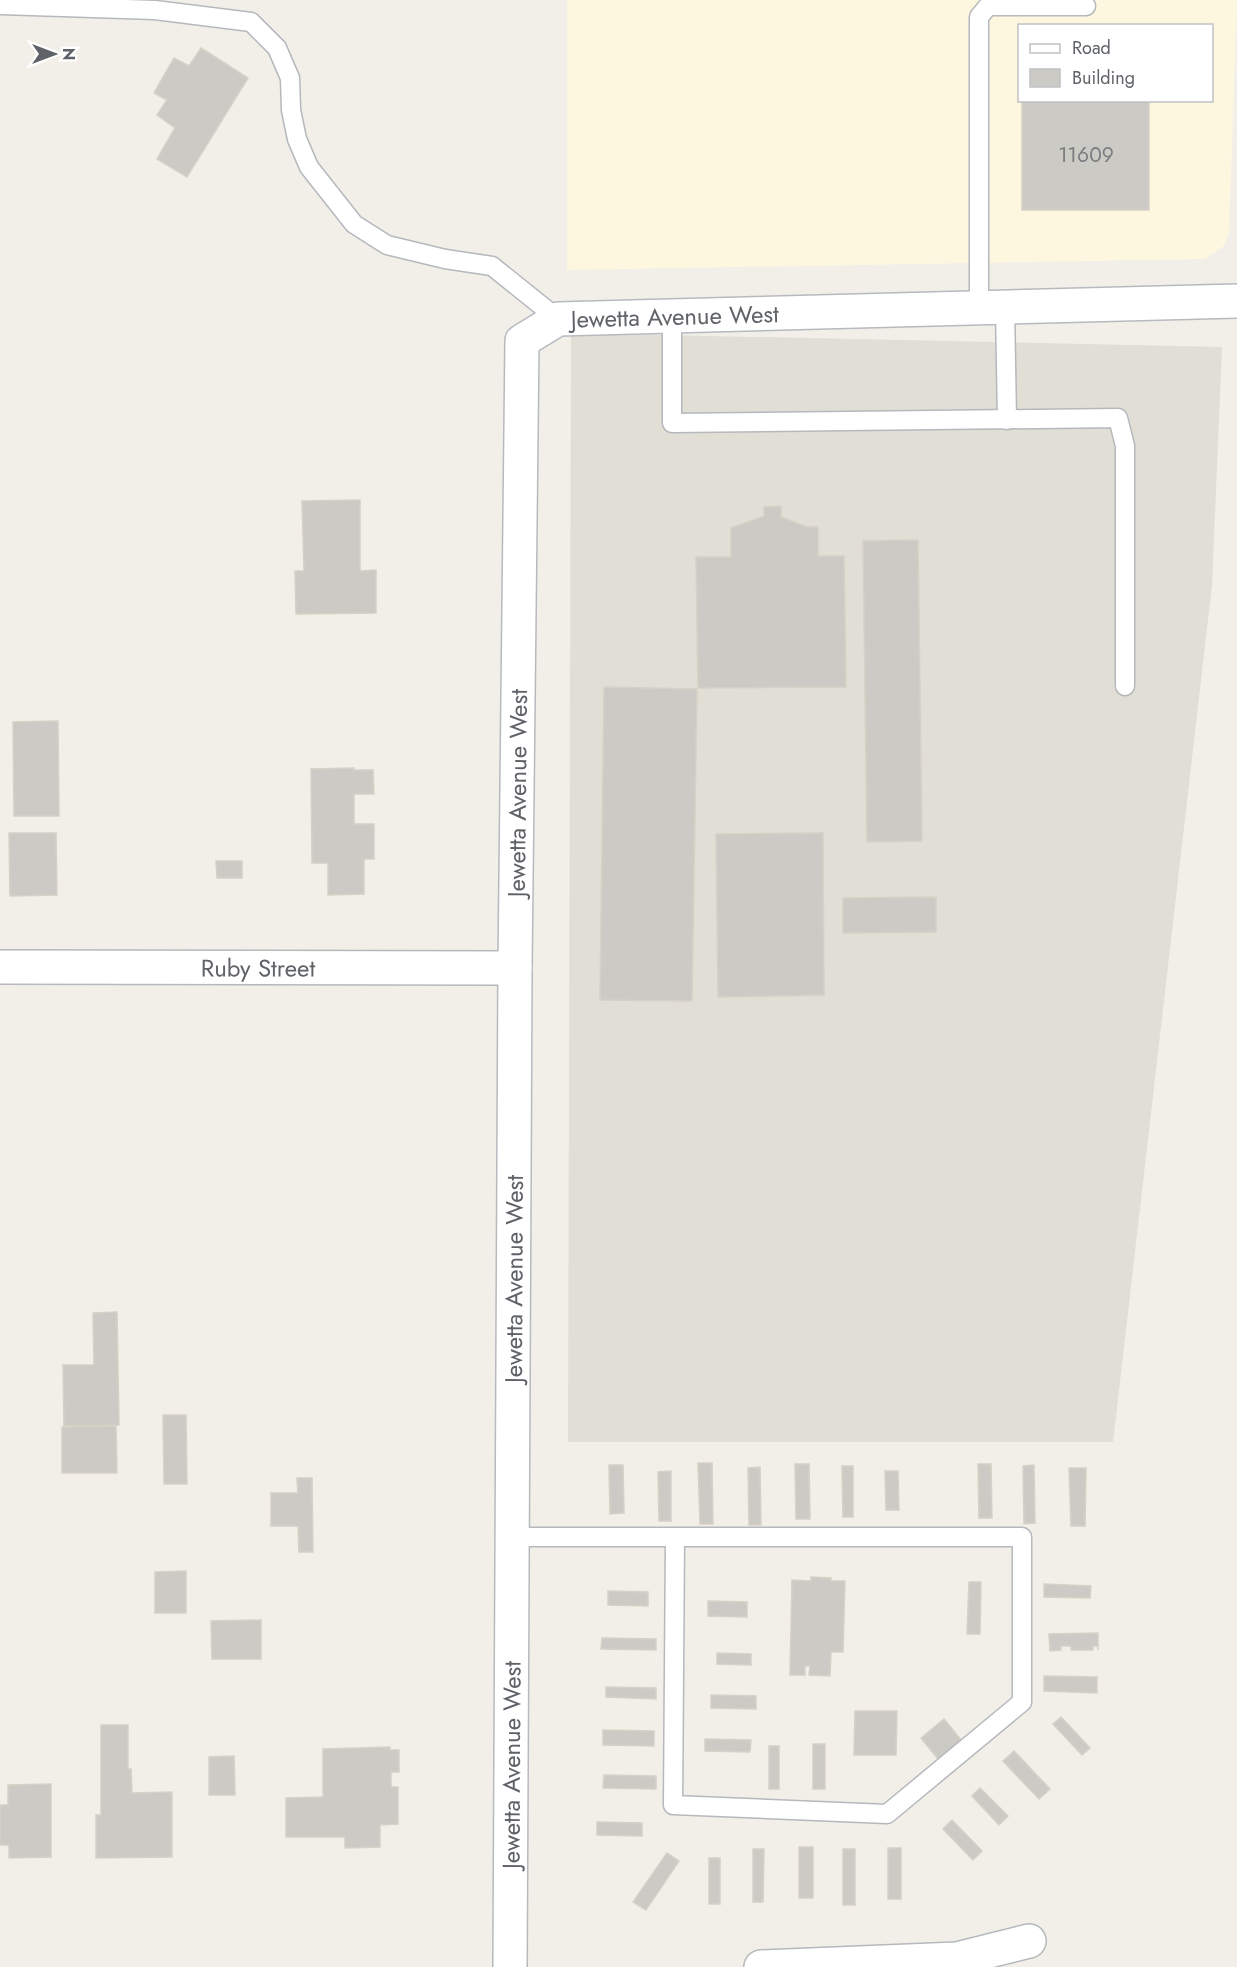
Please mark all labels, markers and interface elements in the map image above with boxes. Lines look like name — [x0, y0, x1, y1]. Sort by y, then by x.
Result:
north arrow — [24, 24, 84, 84]
legend — [1018, 24, 1213, 102]
text: Road — [1072, 35, 1111, 61]
text: N — [57, 48, 80, 60]
text: Building — [1072, 65, 1135, 91]
house number: 11609 — [1058, 140, 1114, 170]
street label: Jewetta Avenue West — [567, 296, 779, 336]
street label: Jewetta Avenue West — [498, 689, 536, 900]
street label: Ruby Street — [201, 950, 316, 985]
street label: Jewetta Avenue West — [495, 1175, 531, 1386]
street label: Jewetta Avenue West — [493, 1661, 529, 1872]

